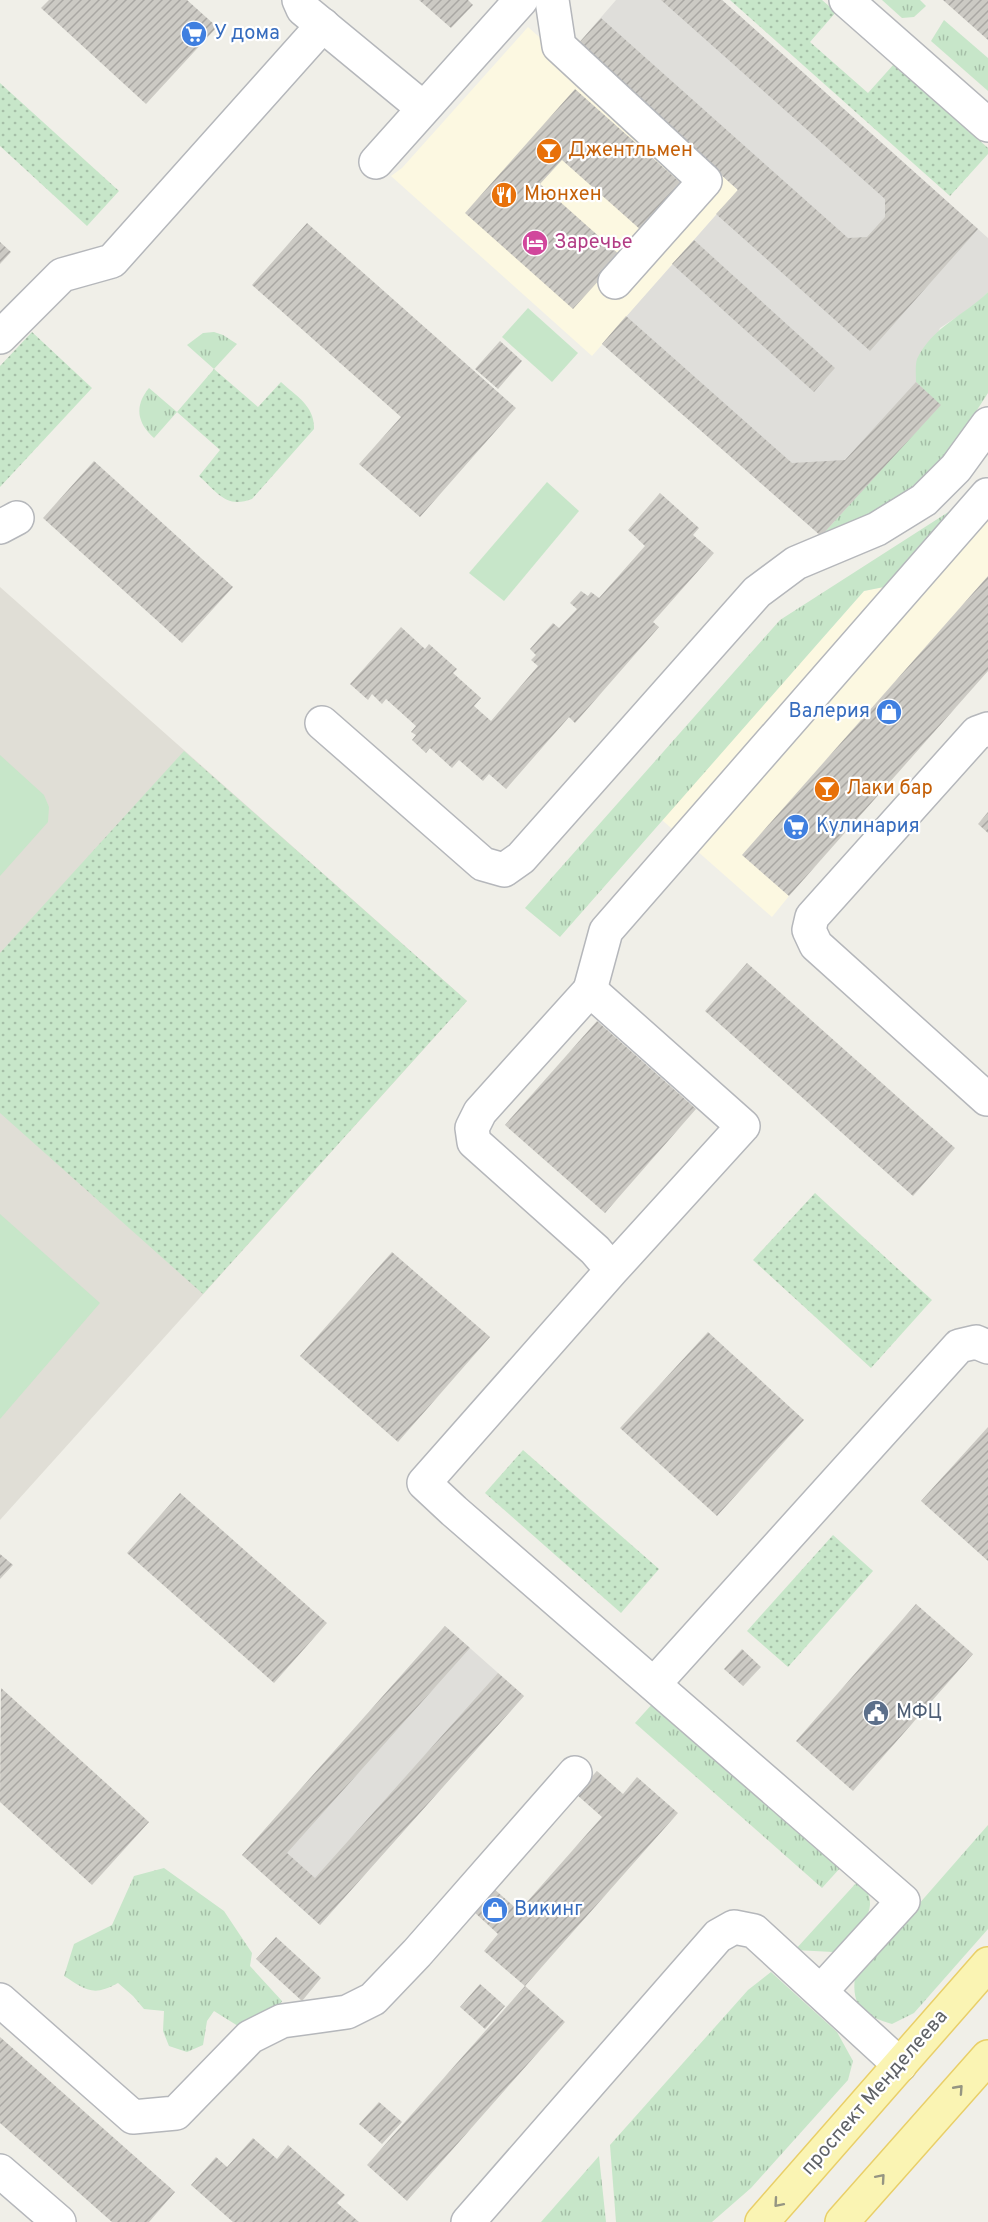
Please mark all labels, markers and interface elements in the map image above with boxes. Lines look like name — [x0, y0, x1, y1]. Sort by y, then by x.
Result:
supermarket icon: У дома — [179, 19, 209, 49]
place label: У дома — [214, 21, 280, 47]
bar icon: Джентльмен — [534, 136, 564, 166]
place label: Джентльмен — [568, 138, 693, 164]
restaurant icon: Мюнхен — [489, 180, 519, 210]
place label: Мюнхен — [524, 182, 602, 208]
hotel icon: Заречье — [520, 228, 550, 258]
place label: Заречье — [554, 230, 633, 256]
shop icon: Валерия — [874, 697, 904, 727]
place label: Валерия — [788, 699, 870, 725]
bar icon: Лаки бар — [812, 774, 842, 804]
place label: Лаки бар — [846, 776, 933, 802]
supermarket icon: Кулинария — [781, 812, 811, 842]
place label: Кулинария — [816, 814, 920, 840]
public building icon: МФЦ — [861, 1698, 891, 1728]
place label: МФЦ — [896, 1700, 942, 1726]
shop icon: Викинг — [480, 1895, 510, 1925]
place label: Викинг — [514, 1897, 583, 1923]
street label: проспект Менделеева — [796, 2005, 954, 2181]
one-way arrow — [952, 2085, 963, 2096]
one-way arrow — [873, 2174, 884, 2185]
one-way arrow — [774, 2197, 785, 2207]

